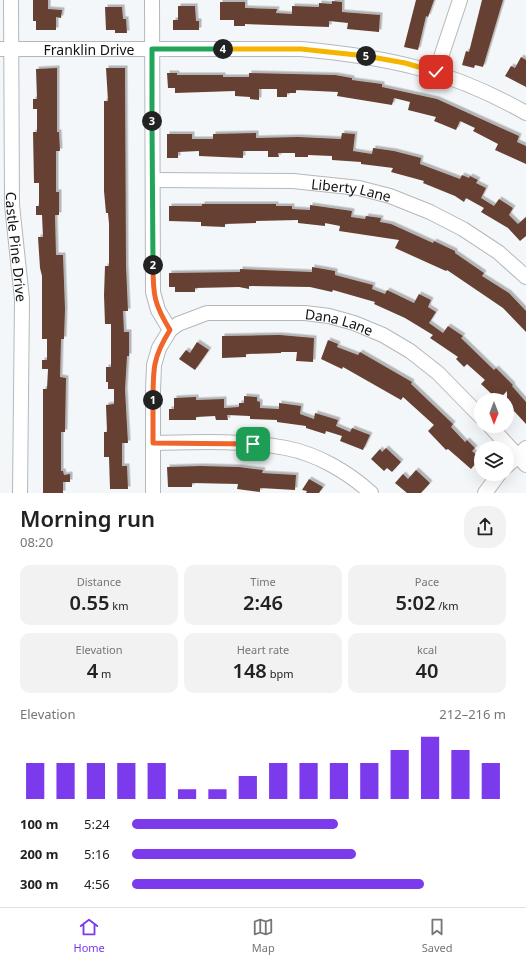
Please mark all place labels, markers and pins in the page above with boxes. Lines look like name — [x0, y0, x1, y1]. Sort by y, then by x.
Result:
pin: 4 — [213, 39, 233, 59]
pin: 5 — [356, 46, 376, 66]
pin — [419, 55, 453, 89]
pin: 3 — [142, 111, 162, 131]
pin: 2 — [143, 255, 163, 275]
pin: 1 — [143, 390, 163, 410]
pin — [236, 427, 270, 461]

